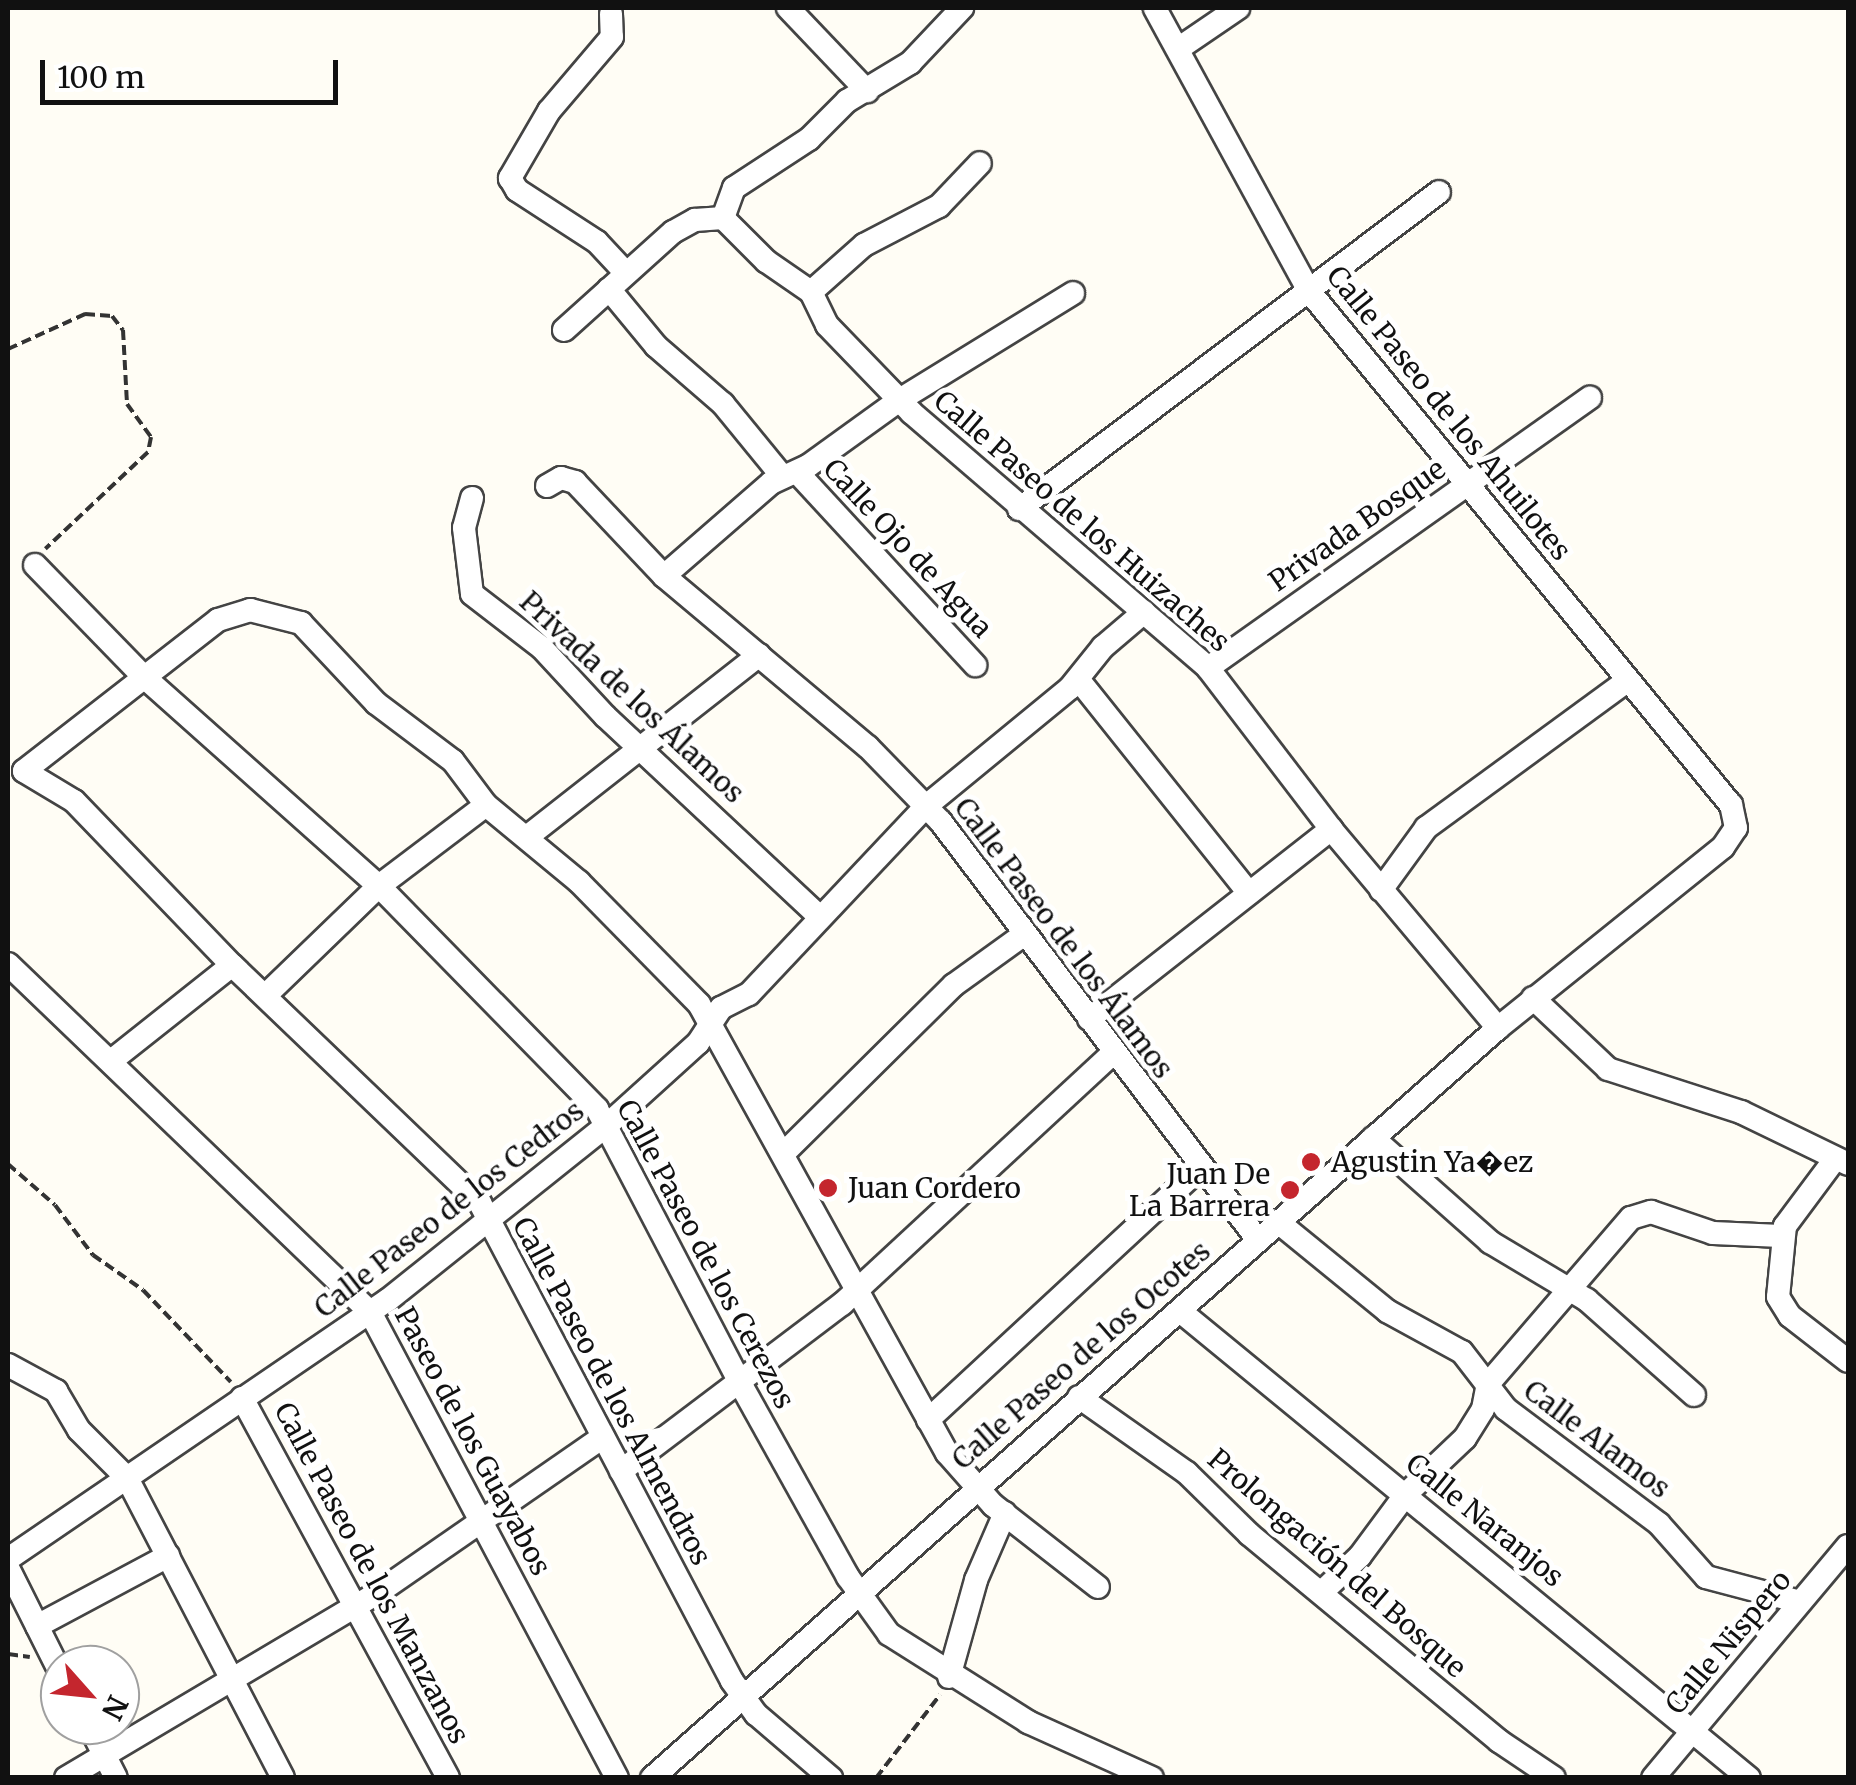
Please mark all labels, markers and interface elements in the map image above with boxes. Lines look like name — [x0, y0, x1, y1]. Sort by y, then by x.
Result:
scale bar — [45, 40, 342, 102]
text: 100 m — [57, 58, 145, 96]
street label: Calle Paseo de los Ahuilotes — [1320, 259, 1578, 567]
street label: Calle Paseo de los Huizaches — [927, 383, 1237, 659]
street label: Calle Ojo de Agua — [817, 452, 999, 644]
street label: Privada Bosque — [1263, 452, 1451, 598]
street label: Privada de los Álamos — [513, 584, 751, 810]
street label: Calle Paseo de los Álamos — [948, 791, 1180, 1085]
street label: Calle Paseo de los Cedros — [308, 1093, 590, 1325]
street label: Calle Paseo de los Cerezos — [610, 1094, 802, 1414]
place label: Agustin Ya�ez — [1331, 1145, 1533, 1179]
marker: Agustin Ya�ez — [1300, 1151, 1322, 1173]
place label: Juan De La Barrera — [1129, 1157, 1270, 1223]
place label: Juan Cordero — [848, 1171, 1021, 1205]
marker: Juan Cordero — [817, 1177, 839, 1199]
marker: Juan De La Barrera — [1279, 1179, 1301, 1201]
street label: Calle Paseo de los Almendros — [506, 1211, 718, 1571]
street label: Calle Paseo de los Ocotes — [945, 1234, 1217, 1476]
street label: Paseo de los Guayabos — [388, 1301, 558, 1581]
street label: Calle Alamos — [1517, 1373, 1677, 1505]
street label: Calle Paseo de los Manzanos — [268, 1397, 476, 1749]
street label: Prolongación del Bosque — [1201, 1442, 1473, 1684]
street label: Calle Naranjos — [1400, 1446, 1570, 1594]
street label: Calle Nispero — [1658, 1563, 1798, 1721]
north arrow — [40, 1645, 140, 1745]
text: N — [94, 1690, 136, 1726]

